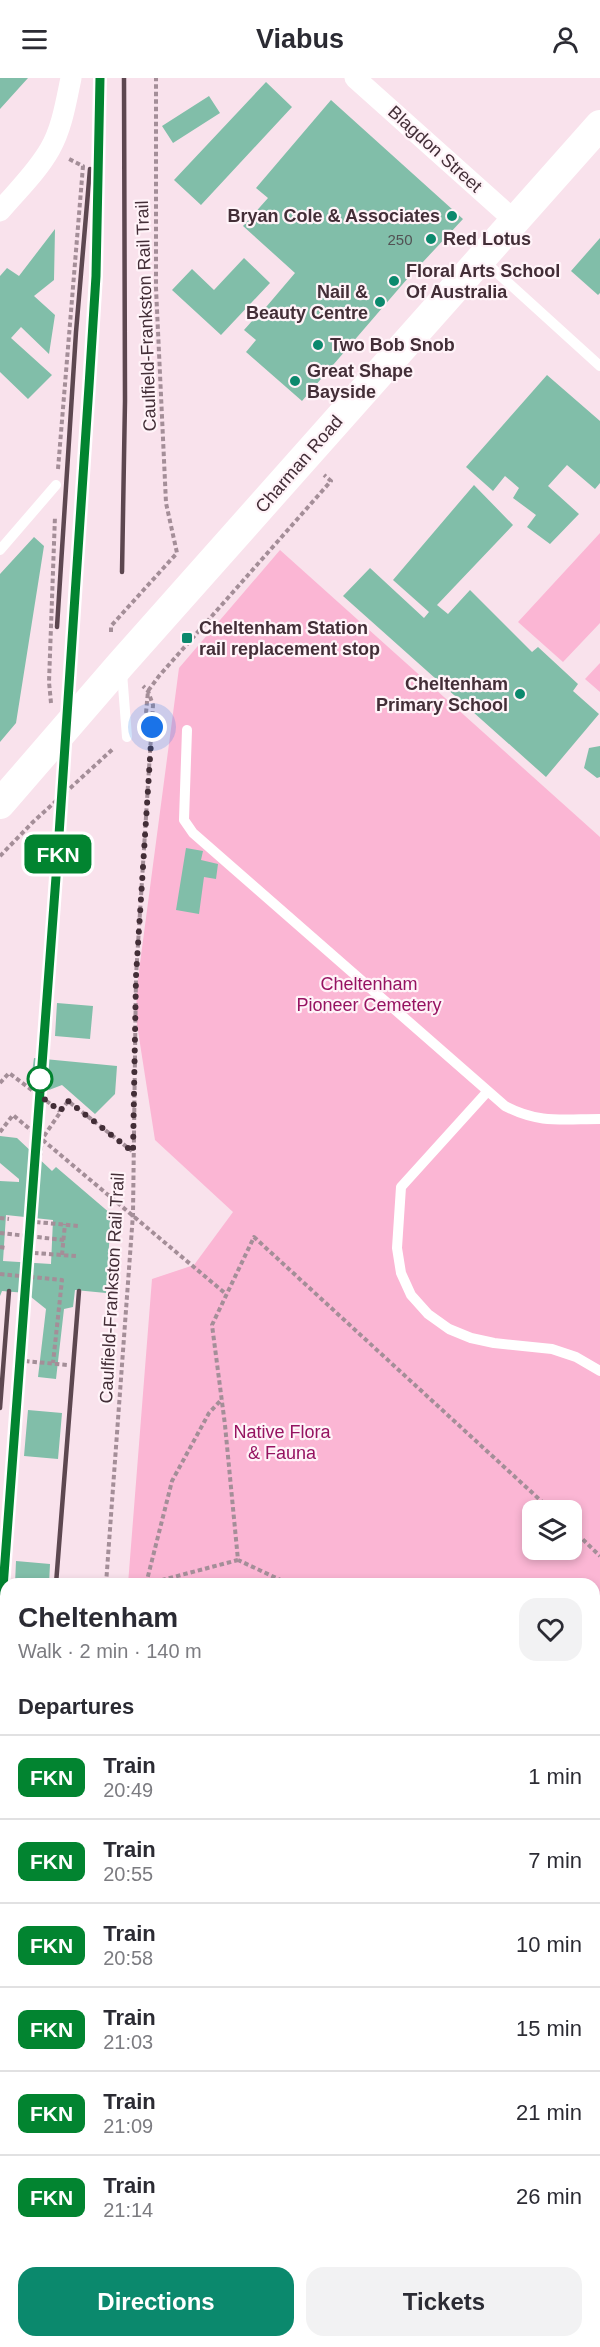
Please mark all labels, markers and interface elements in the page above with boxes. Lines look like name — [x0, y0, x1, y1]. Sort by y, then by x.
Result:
icon: menu — [18, 23, 51, 56]
icon: person — [549, 23, 582, 56]
text: Viabus — [256, 24, 344, 54]
street label: Blagdon Street — [384, 102, 486, 196]
street label: Caulfield-Frankston Rail Trail — [132, 200, 160, 432]
place label: Bryan Cole & Associates — [228, 206, 440, 226]
marker: Bryan Cole & Associates — [445, 209, 459, 223]
place label: Red Lotus — [443, 229, 531, 249]
house number: 250 — [387, 231, 413, 248]
marker: Red Lotus — [424, 232, 438, 246]
place label: Floral Arts School Of Australia — [406, 261, 560, 302]
marker: Floral Arts School Of Australia — [387, 274, 401, 288]
place label: Nail & Beauty Centre — [246, 282, 368, 323]
marker: Nail & Beauty Centre — [373, 295, 387, 309]
place label: Two Bob Snob — [330, 335, 455, 355]
marker: Two Bob Snob — [311, 338, 325, 352]
place label: Great Shape Bayside — [307, 361, 413, 402]
marker: Great Shape Bayside — [288, 374, 302, 388]
street label: Charman Road — [251, 411, 347, 517]
place label: Cheltenham Station rail replacement stop — [199, 618, 380, 659]
marker: Cheltenham Station rail replacement stop — [180, 631, 194, 645]
place label: Cheltenham Primary School — [376, 674, 508, 715]
marker: Cheltenham Primary School — [513, 687, 527, 701]
your location — [137, 712, 167, 742]
line badge: FKN — [23, 834, 92, 874]
text: FKN — [36, 843, 80, 866]
park label: Cheltenham Pioneer Cemetery — [296, 974, 442, 1015]
unlabelled marker — [27, 1066, 53, 1092]
street label: Caulfield-Frankston Rail Trail — [96, 1172, 128, 1404]
park label: Native Flora & Fauna — [233, 1422, 332, 1463]
map controls — [522, 1500, 582, 1560]
button: layers — [522, 1500, 582, 1560]
button: heart — [519, 1598, 582, 1661]
text: Cheltenham — [18, 1602, 178, 1633]
text: Walk · 2 min · 140 m — [18, 1640, 202, 1662]
text: Departures — [18, 1694, 134, 1719]
text: Train — [103, 1753, 156, 1778]
text: 1 min — [528, 1764, 582, 1789]
text: FKN — [30, 1766, 73, 1789]
text: 20:49 — [103, 1779, 153, 1801]
text: Train — [103, 1837, 156, 1862]
text: 7 min — [528, 1848, 582, 1873]
text: FKN — [30, 1850, 73, 1873]
text: 20:55 — [103, 1863, 153, 1885]
text: Train — [103, 1921, 156, 1946]
text: 10 min — [516, 1932, 582, 1957]
text: FKN — [30, 1934, 73, 1957]
text: 20:58 — [103, 1947, 153, 1969]
text: Train — [103, 2005, 156, 2030]
text: 15 min — [516, 2016, 582, 2041]
text: FKN — [30, 2018, 73, 2041]
text: 21:03 — [103, 2031, 153, 2053]
text: Train — [103, 2089, 156, 2114]
text: 21 min — [516, 2100, 582, 2125]
text: FKN — [30, 2102, 73, 2125]
text: 21:09 — [103, 2115, 153, 2137]
text: Train — [103, 2173, 156, 2198]
text: 26 min — [516, 2184, 582, 2209]
text: FKN — [30, 2186, 73, 2209]
text: 21:14 — [103, 2199, 153, 2221]
button: Directions — [18, 2267, 294, 2336]
button: Tickets — [306, 2267, 582, 2336]

